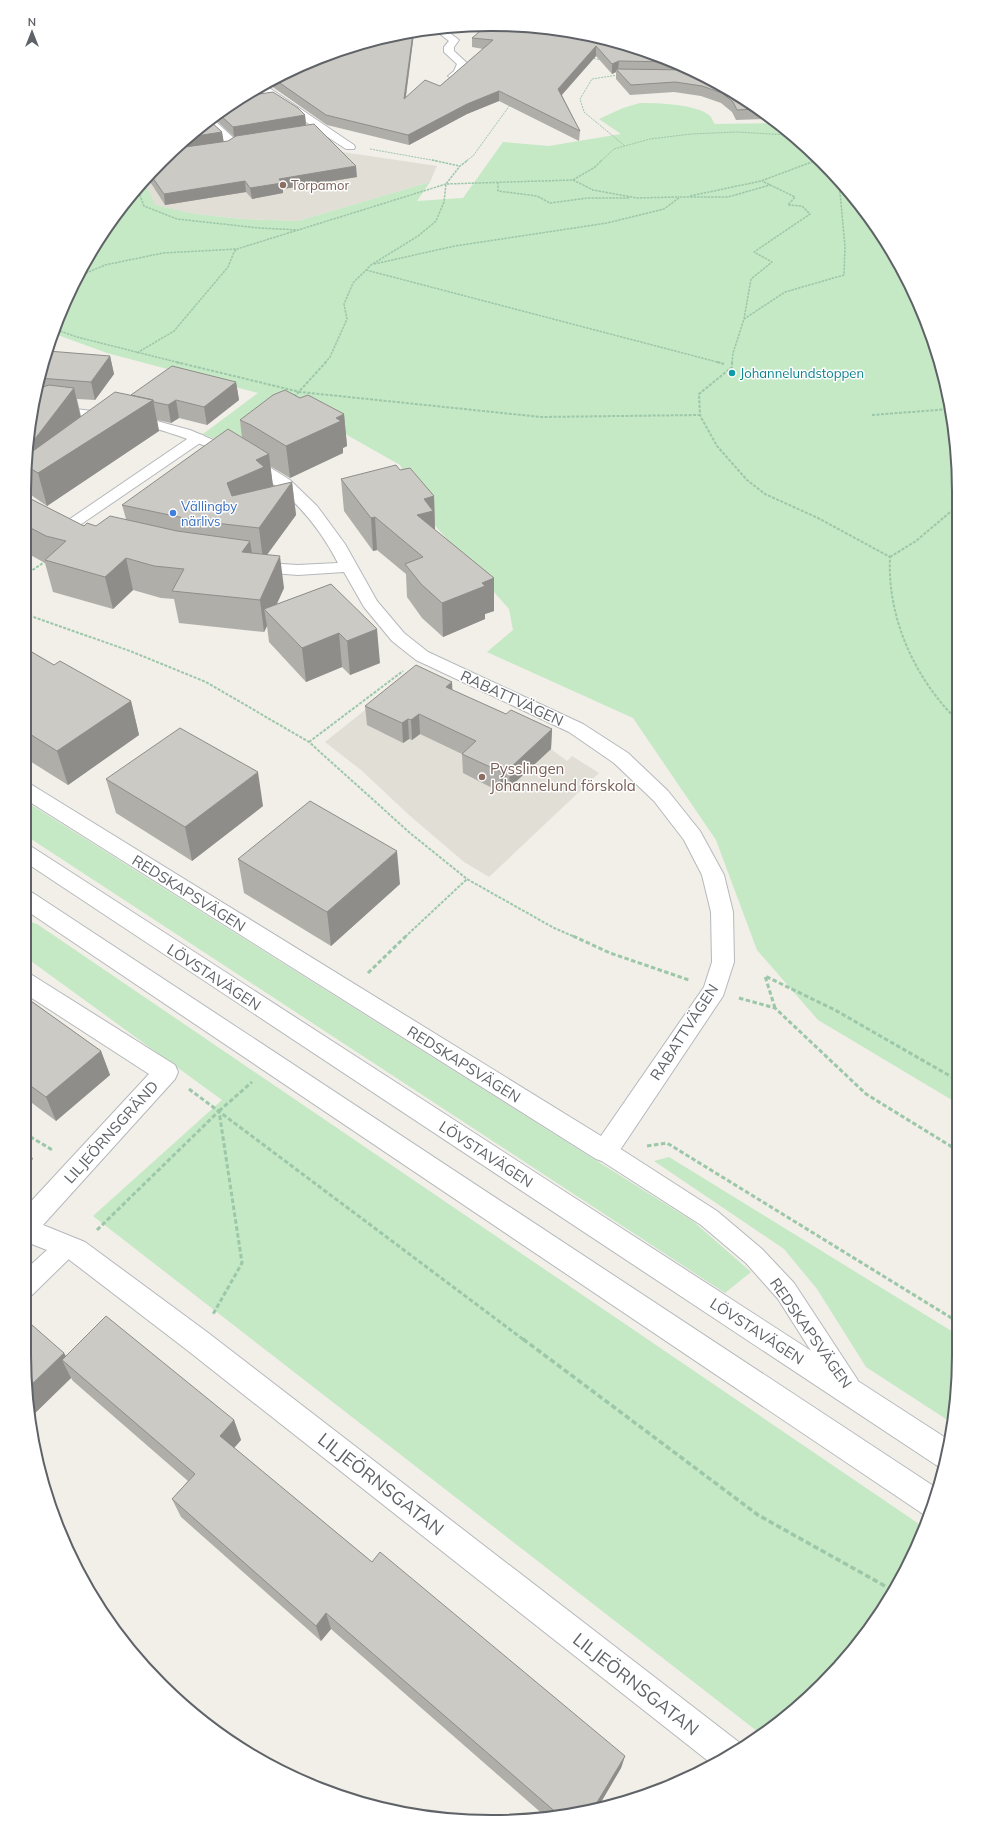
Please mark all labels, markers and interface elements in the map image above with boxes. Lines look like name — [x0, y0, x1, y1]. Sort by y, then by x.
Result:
north arrow — [12, 12, 52, 52]
text: N — [28, 15, 36, 29]
place label: Torpamor — [291, 177, 349, 193]
marker: Torpamor — [278, 180, 288, 190]
place label: Johannelundstoppen — [740, 365, 864, 381]
marker: Johannelundstoppen — [727, 368, 737, 378]
place label: Vällingby närlivs — [181, 498, 237, 529]
marker: Vällingby närlivs — [168, 508, 178, 518]
street label: RABATTVÄGEN — [458, 666, 566, 730]
place label: Pysslingen Johannelund förskola — [490, 759, 636, 795]
marker: Pysslingen Johannelund förskola — [477, 772, 487, 782]
street label: REDSKAPSVÄGEN — [129, 850, 249, 936]
street label: LÖVSTAVÄGEN — [164, 940, 264, 1014]
street label: RABATTVÄGEN — [646, 980, 722, 1084]
street label: REDSKAPSVÄGEN — [404, 1021, 524, 1107]
street label: LILJEÖRNSGRÄND — [60, 1077, 162, 1187]
street label: LÖVSTAVÄGEN — [436, 1117, 536, 1191]
street label: REDSKAPSVÄGEN — [766, 1274, 856, 1392]
street label: LÖVSTAVÄGEN — [707, 1294, 807, 1368]
street label: LILJEÖRNSGATAN — [313, 1428, 449, 1540]
street label: LILJEÖRNSGATAN — [568, 1628, 704, 1740]

